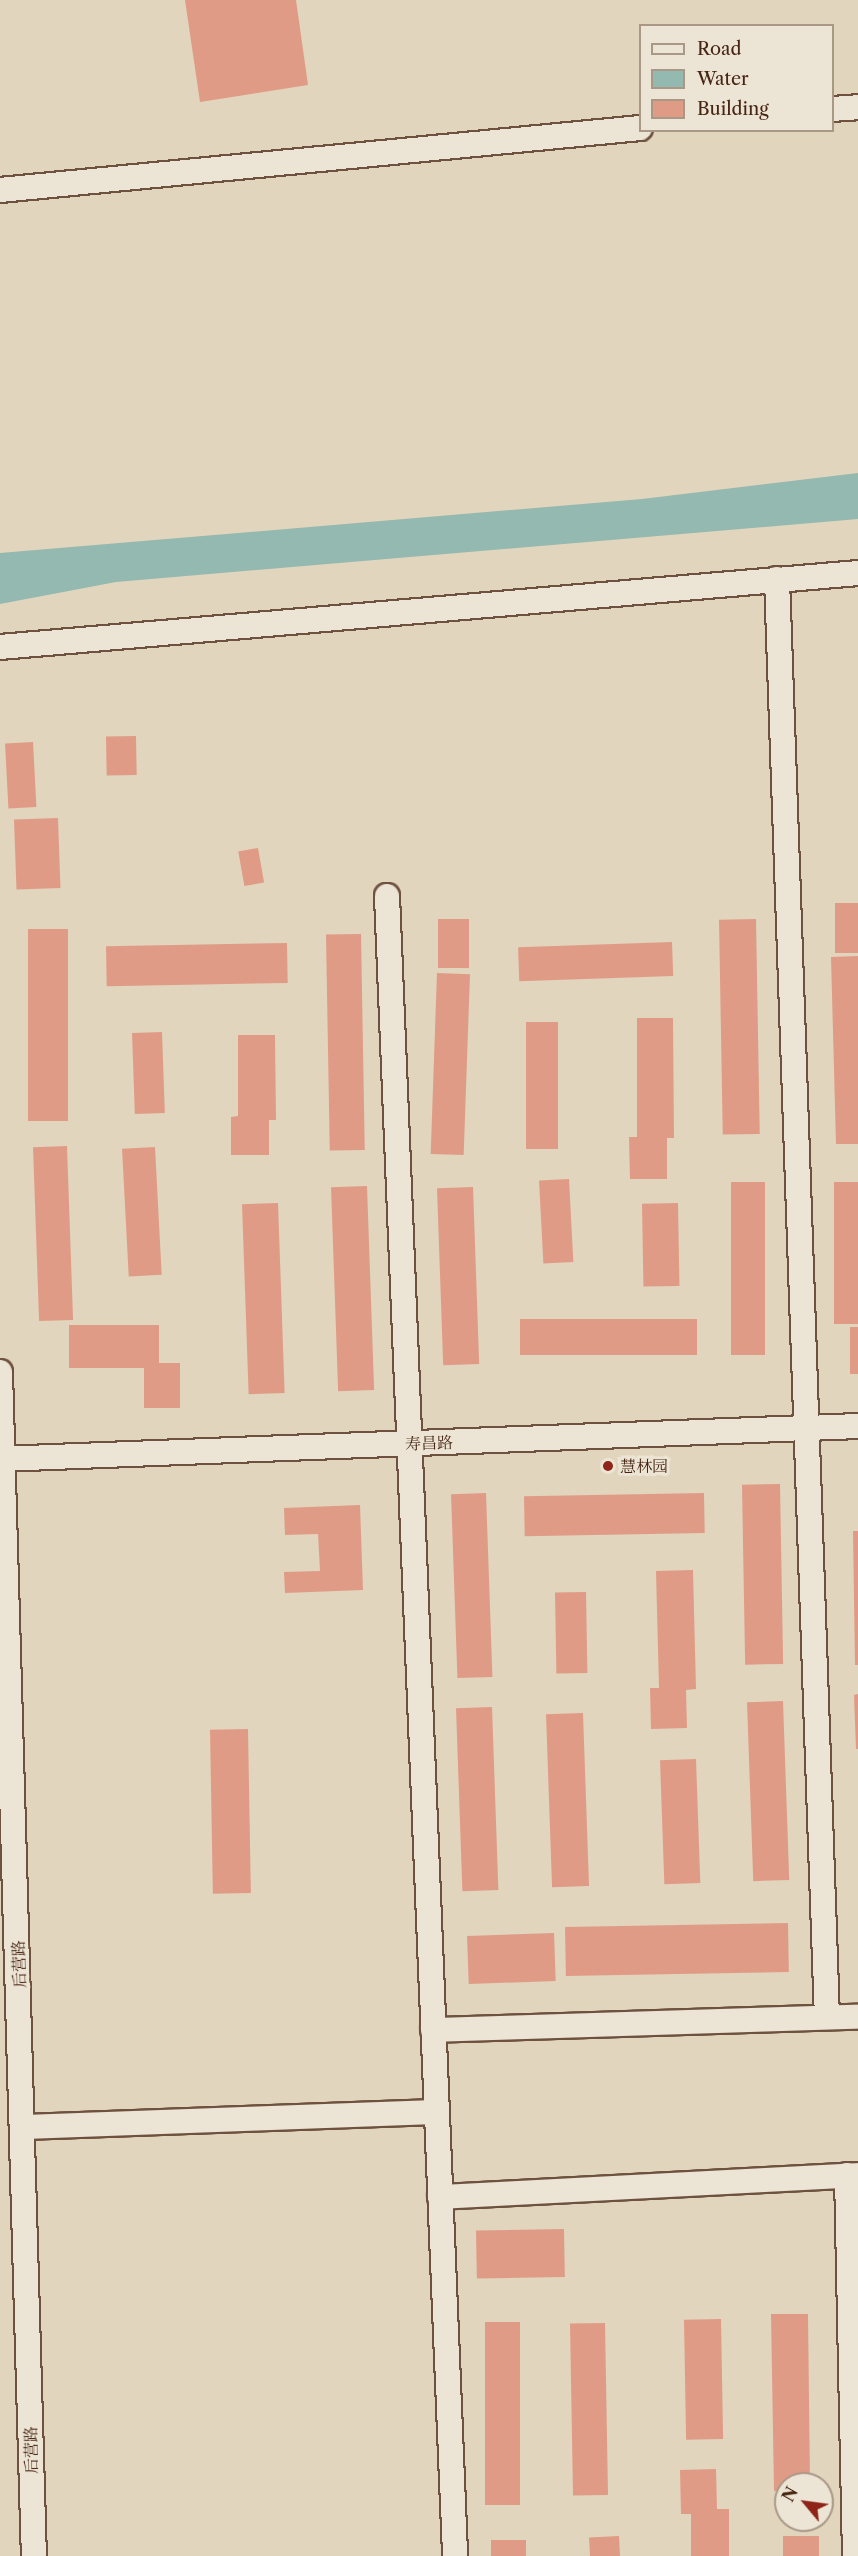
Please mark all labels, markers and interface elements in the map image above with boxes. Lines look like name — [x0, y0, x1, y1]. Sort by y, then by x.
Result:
legend — [639, 24, 834, 132]
text: Road — [697, 38, 742, 60]
text: Water — [697, 68, 749, 90]
text: Building — [697, 98, 769, 120]
street label: 寿昌路 — [405, 1433, 453, 1453]
place label: 慧林园 — [620, 1456, 668, 1476]
marker: 慧林园 — [601, 1459, 615, 1473]
street label: 后营路 — [9, 1940, 29, 1988]
street label: 后营路 — [21, 2426, 41, 2474]
north arrow — [774, 2472, 834, 2532]
text: N — [778, 2483, 802, 2505]

